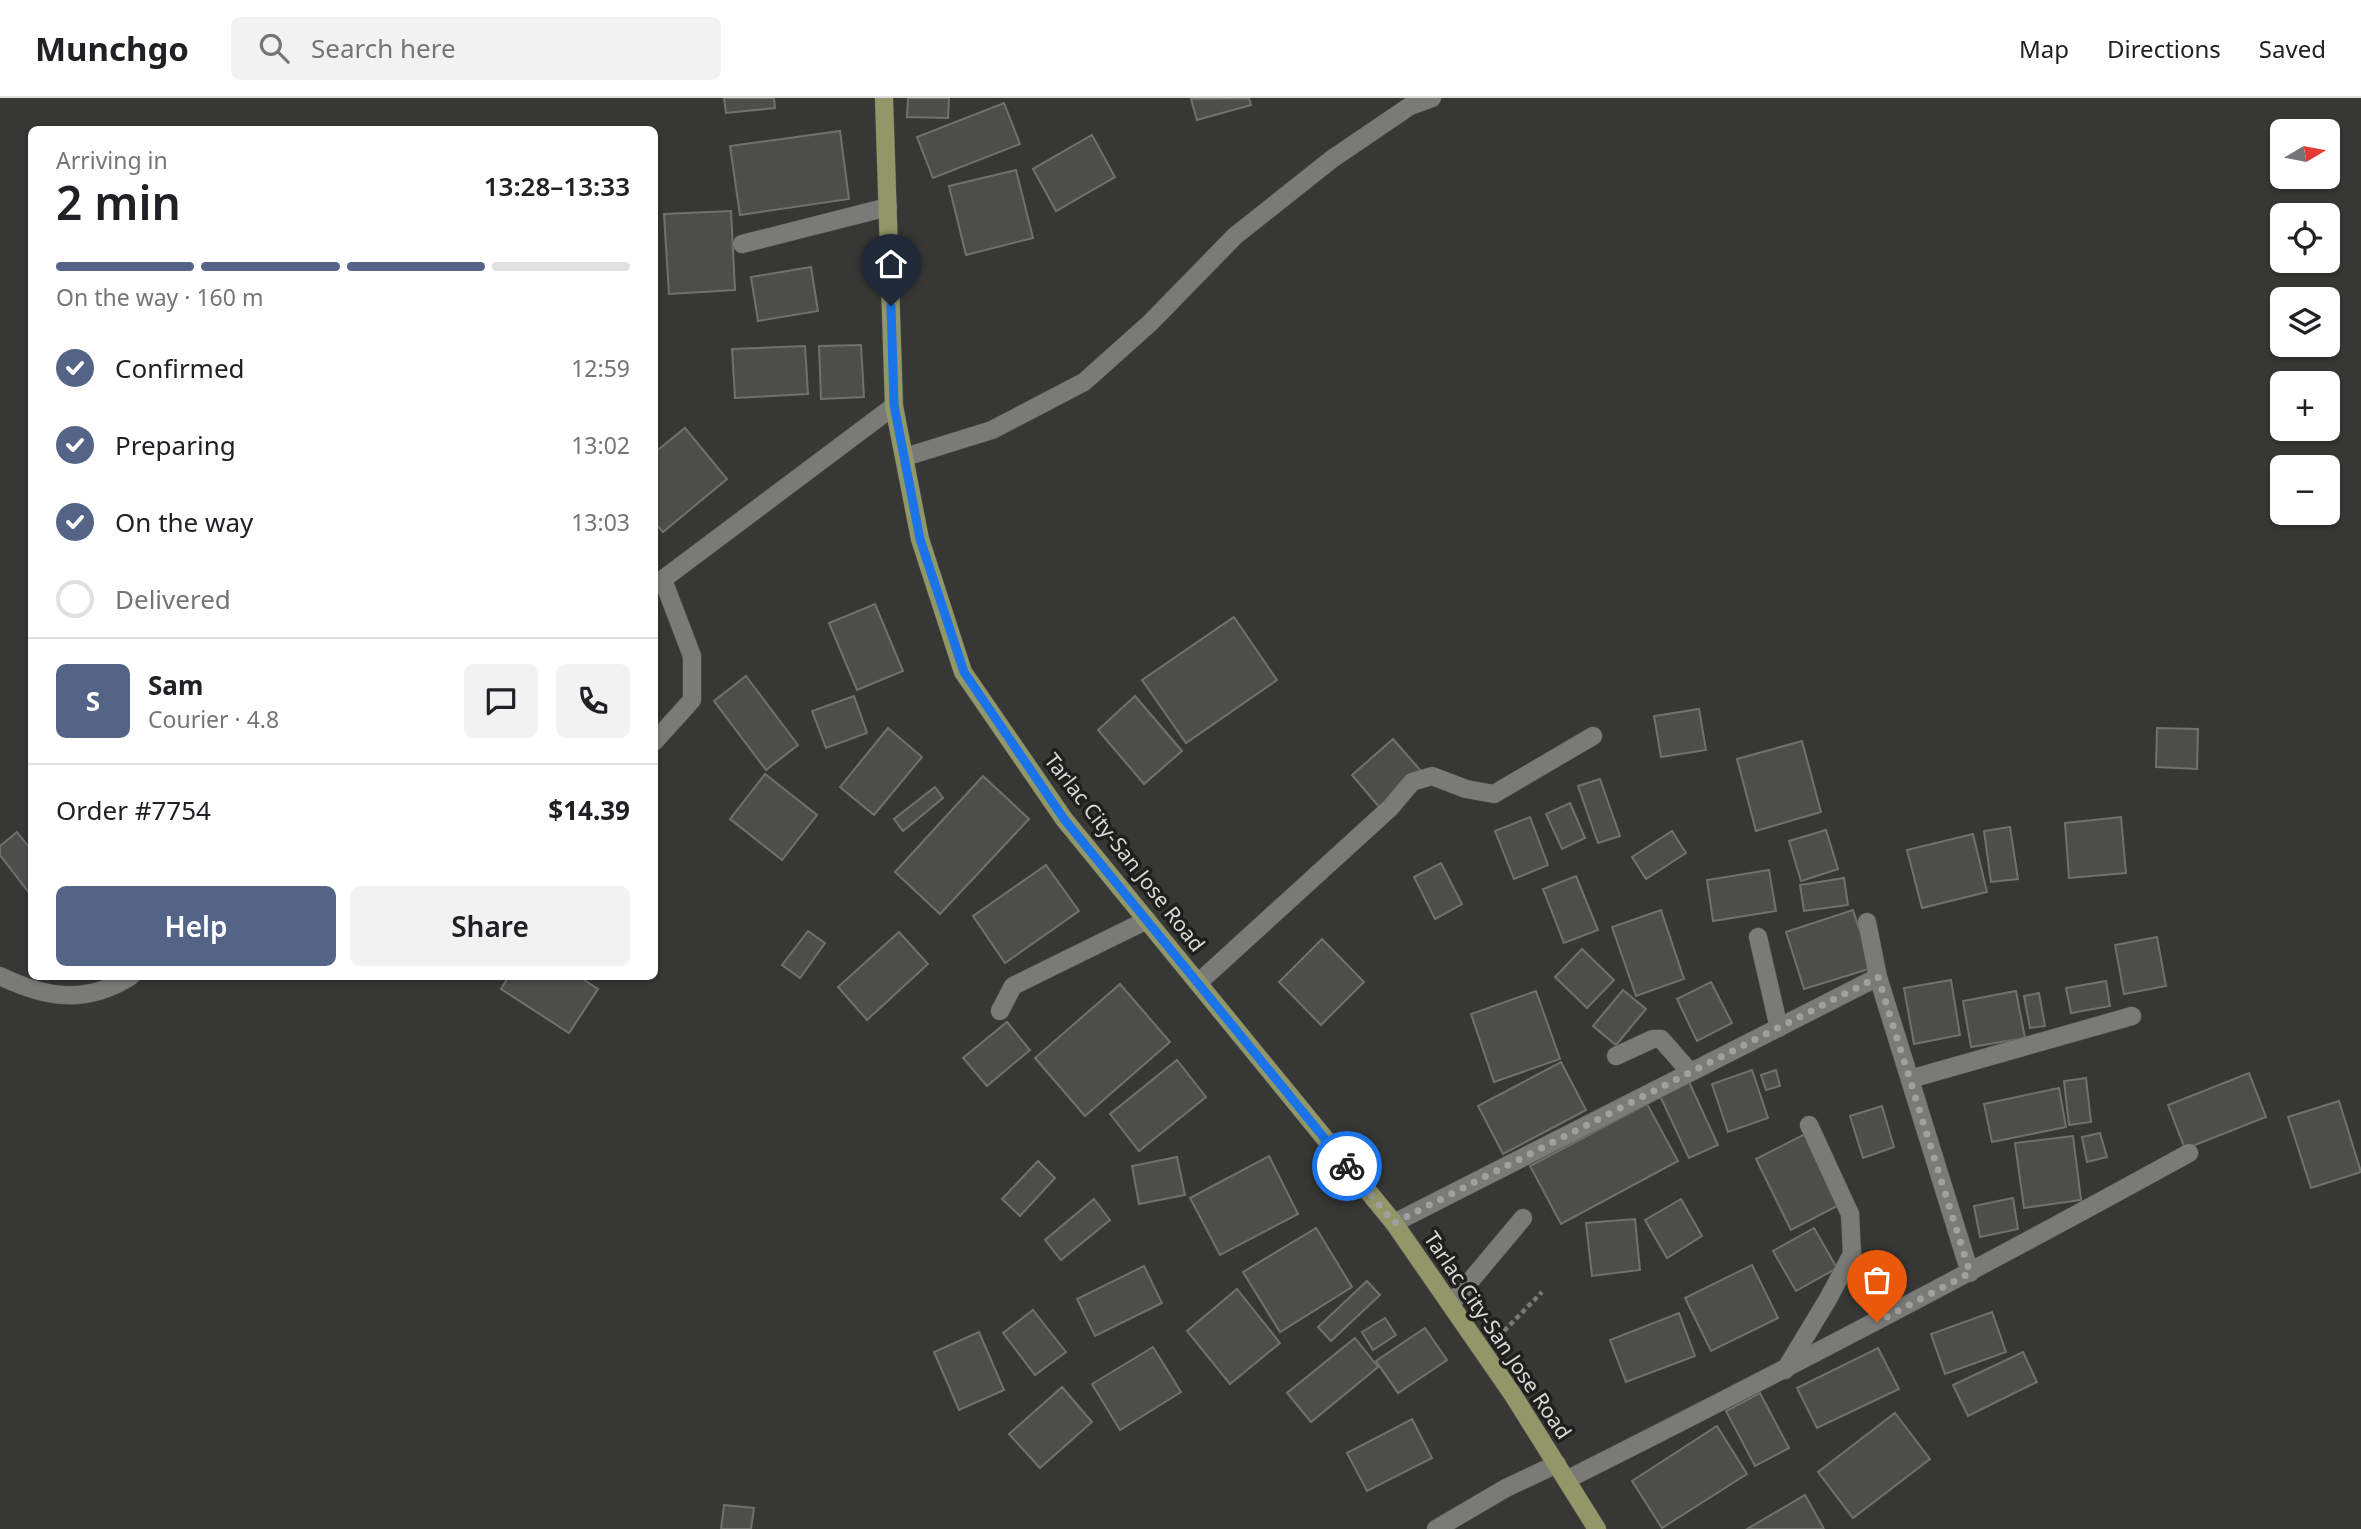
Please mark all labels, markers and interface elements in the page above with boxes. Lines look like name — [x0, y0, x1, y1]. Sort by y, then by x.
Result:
search box — [231, 17, 721, 80]
text: Munchgo — [35, 26, 189, 71]
icon: search — [255, 29, 293, 67]
text: Search here — [311, 30, 456, 66]
text: Map — [2019, 32, 2069, 65]
text: Directions — [2107, 32, 2221, 65]
text: Saved — [2259, 32, 2326, 65]
north arrow — [2270, 119, 2340, 189]
map controls — [2270, 119, 2340, 525]
text: Arriving in — [56, 144, 168, 176]
text: 13:28–13:33 — [484, 168, 630, 204]
text: 2 min — [56, 171, 181, 233]
button: locate — [2270, 203, 2340, 273]
pin — [861, 234, 921, 306]
icon: home — [872, 245, 910, 283]
text: On the way · 160 m — [56, 281, 263, 313]
button: layers — [2270, 287, 2340, 357]
icon: check — [56, 349, 94, 387]
text: Confirmed — [115, 350, 245, 386]
text: 12:59 — [571, 352, 630, 384]
button: + — [2270, 371, 2340, 441]
icon: check — [56, 426, 94, 464]
text: Preparing — [115, 427, 236, 463]
text: 13:02 — [571, 429, 630, 461]
button: − — [2270, 455, 2340, 525]
icon: check — [56, 503, 94, 541]
text: On the way — [115, 504, 253, 540]
text: 13:03 — [571, 506, 630, 538]
text: Delivered — [115, 581, 231, 617]
button: chat — [464, 664, 538, 738]
button: phone — [556, 664, 630, 738]
text: Sam — [148, 667, 203, 703]
text: S — [86, 683, 100, 719]
text: Courier · 4.8 — [148, 703, 279, 735]
street label: Tarlac City-San Jose Road — [1039, 747, 1211, 957]
text: Order #7754 — [56, 792, 211, 828]
text: $14.39 — [548, 792, 630, 828]
button: Help — [56, 886, 336, 966]
button: Share — [350, 886, 630, 966]
courier — [1312, 1131, 1382, 1201]
icon: bike — [1328, 1147, 1366, 1185]
street label: Tarlac City-San Jose Road — [1418, 1226, 1578, 1444]
pin — [1847, 1250, 1907, 1322]
icon: bag — [1858, 1261, 1896, 1299]

